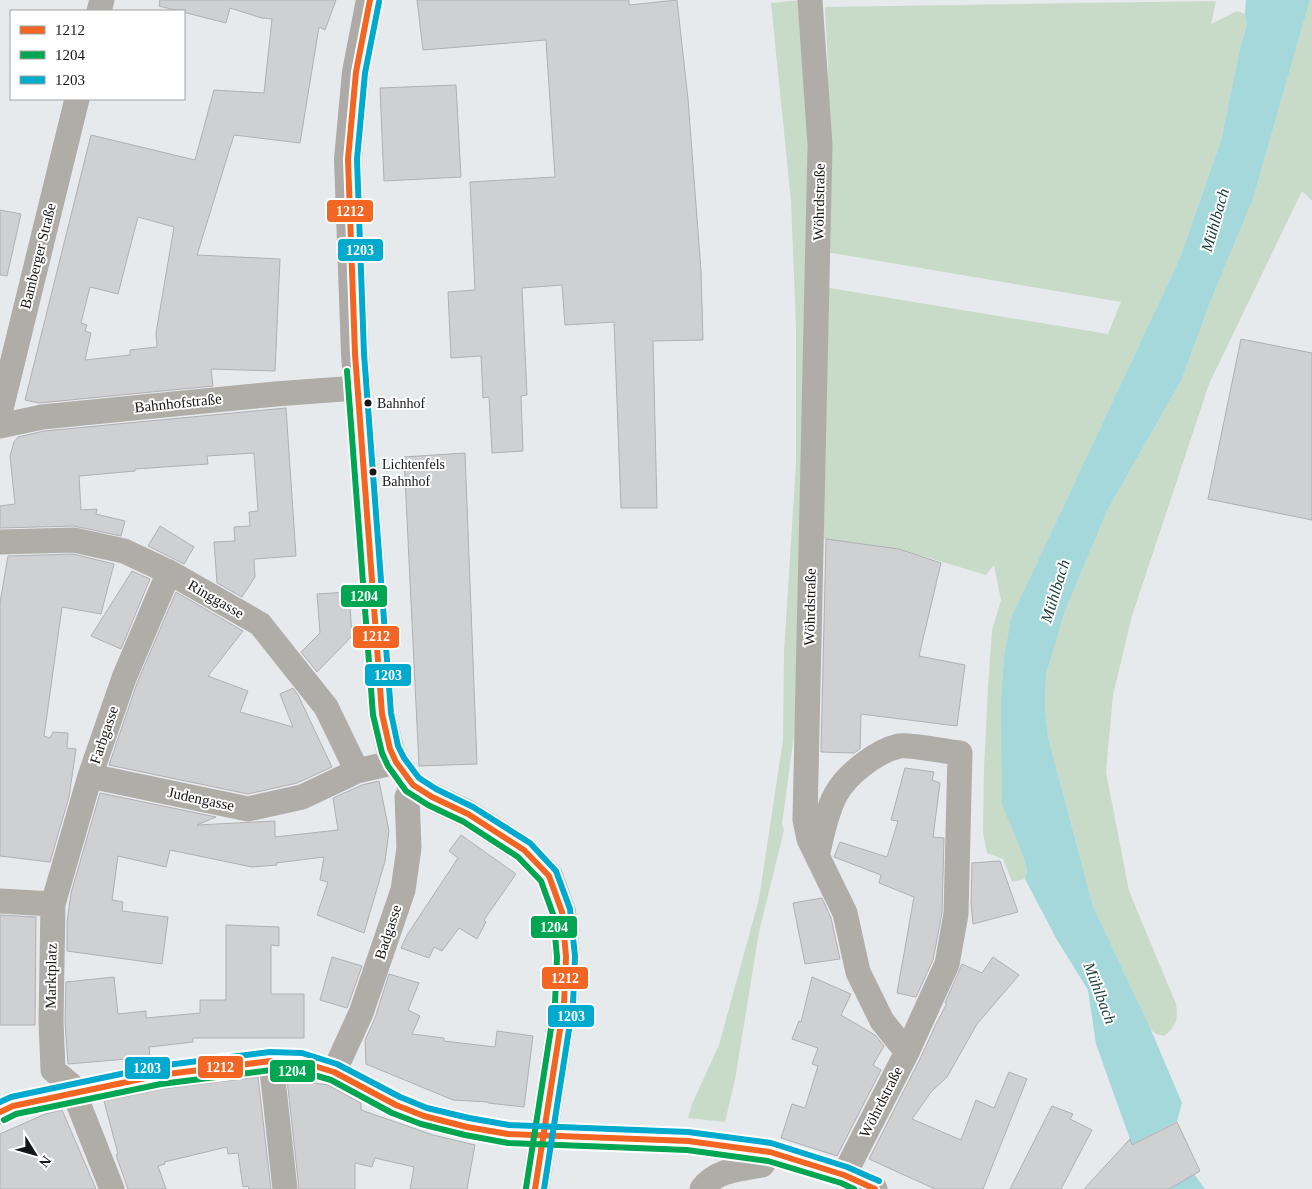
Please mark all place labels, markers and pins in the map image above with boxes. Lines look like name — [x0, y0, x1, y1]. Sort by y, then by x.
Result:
place label: Bahnhof — [377, 396, 426, 411]
marker: Bahnhof — [363, 398, 373, 408]
place label: Lichtenfels Bahnhof — [382, 457, 445, 489]
marker: Lichtenfels Bahnhof — [368, 467, 378, 477]

